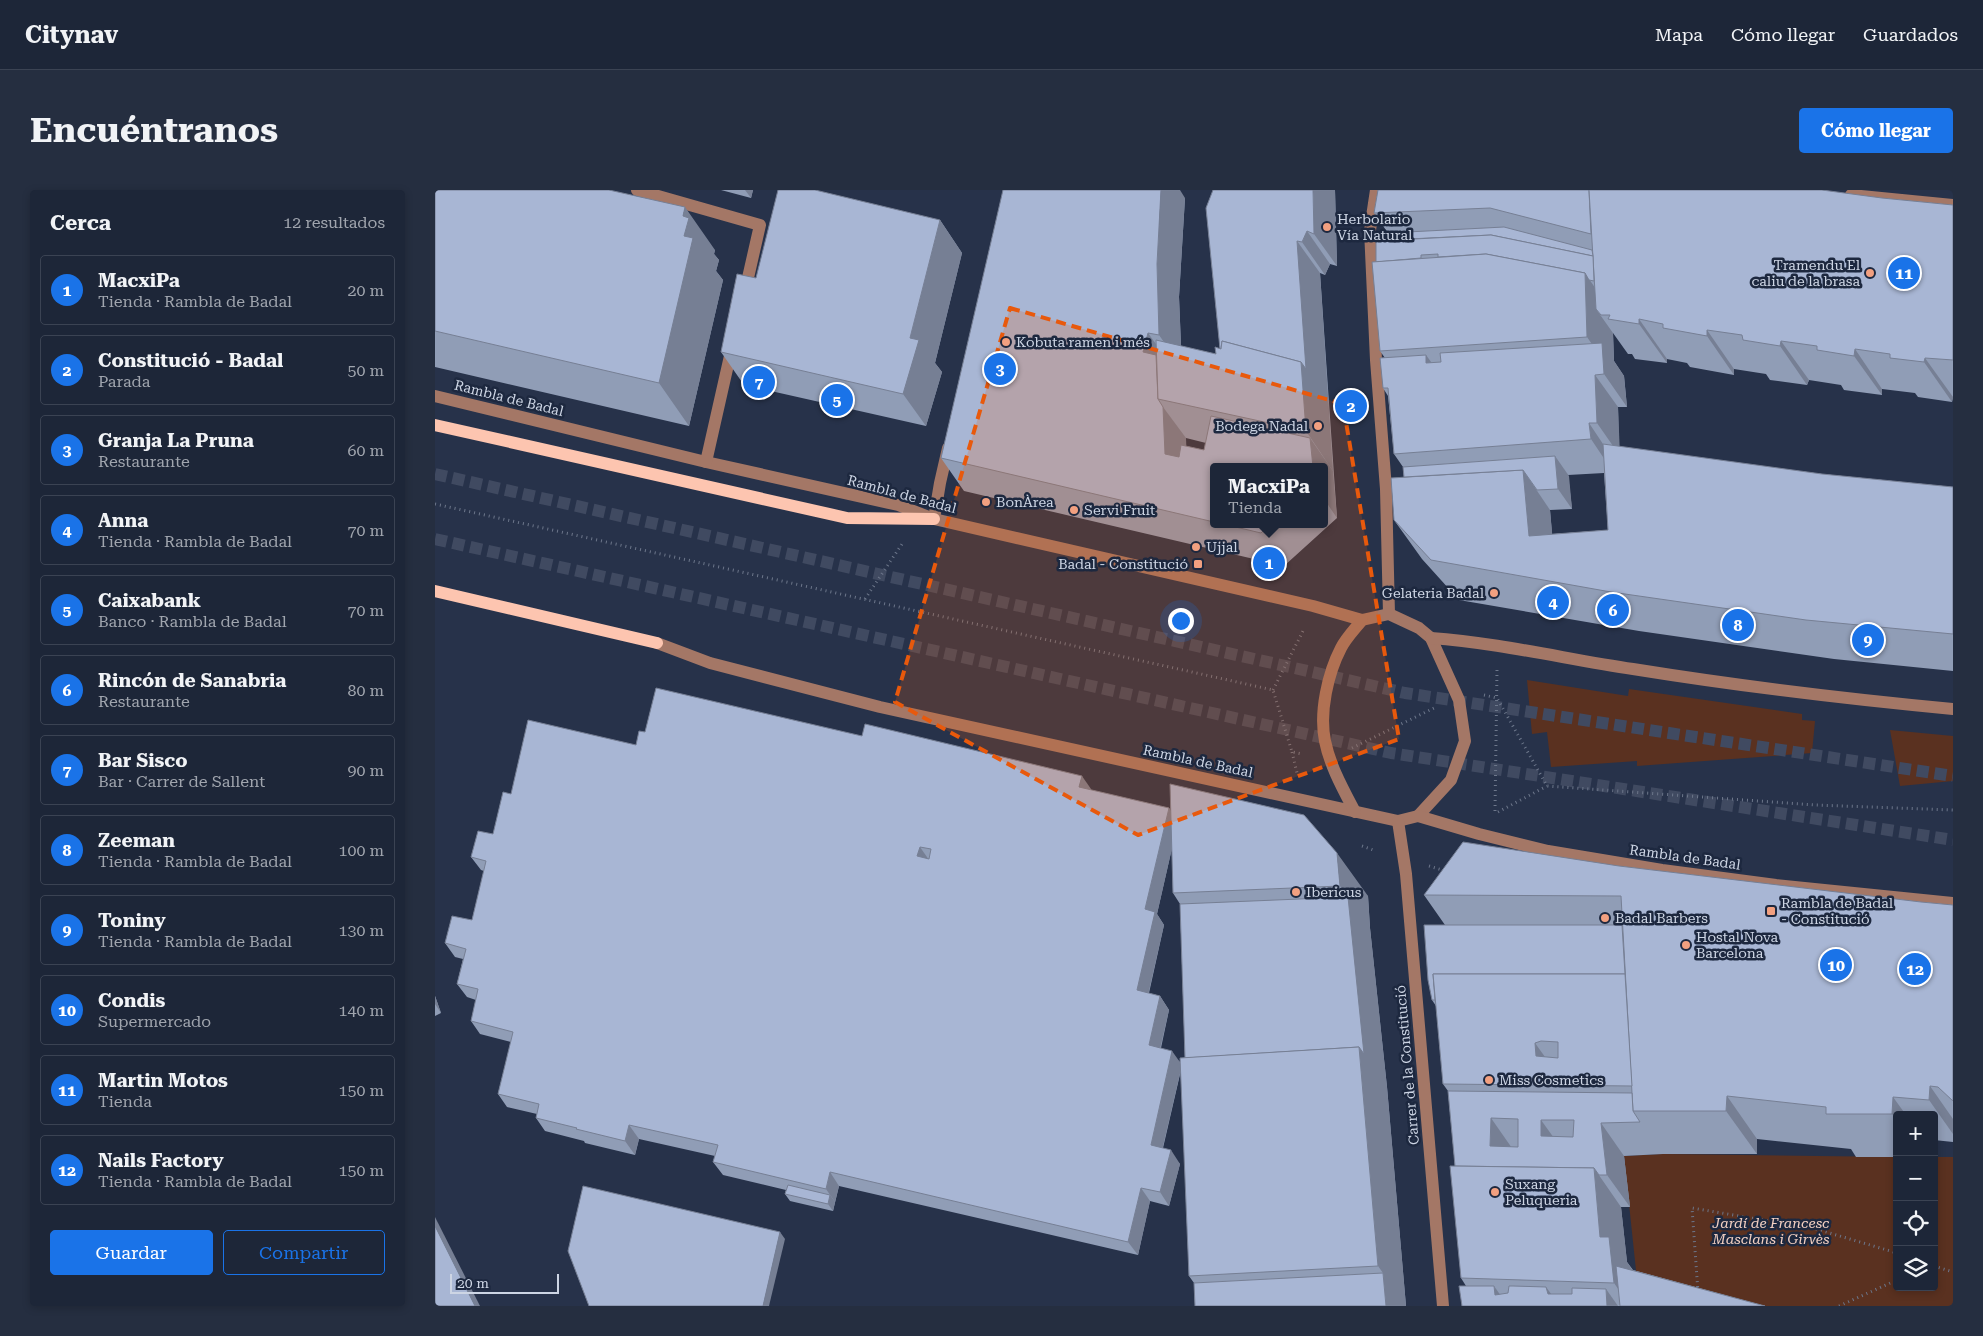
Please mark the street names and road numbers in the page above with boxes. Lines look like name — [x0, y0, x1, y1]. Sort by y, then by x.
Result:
street label: Rambla de Badal — [453, 377, 566, 419]
street label: Rambla de Badal — [846, 472, 959, 516]
street label: Rambla de Badal — [1142, 742, 1255, 781]
street label: Rambla de Badal — [1628, 841, 1742, 873]
street label: Carrer de la Constitució — [1392, 984, 1422, 1146]

